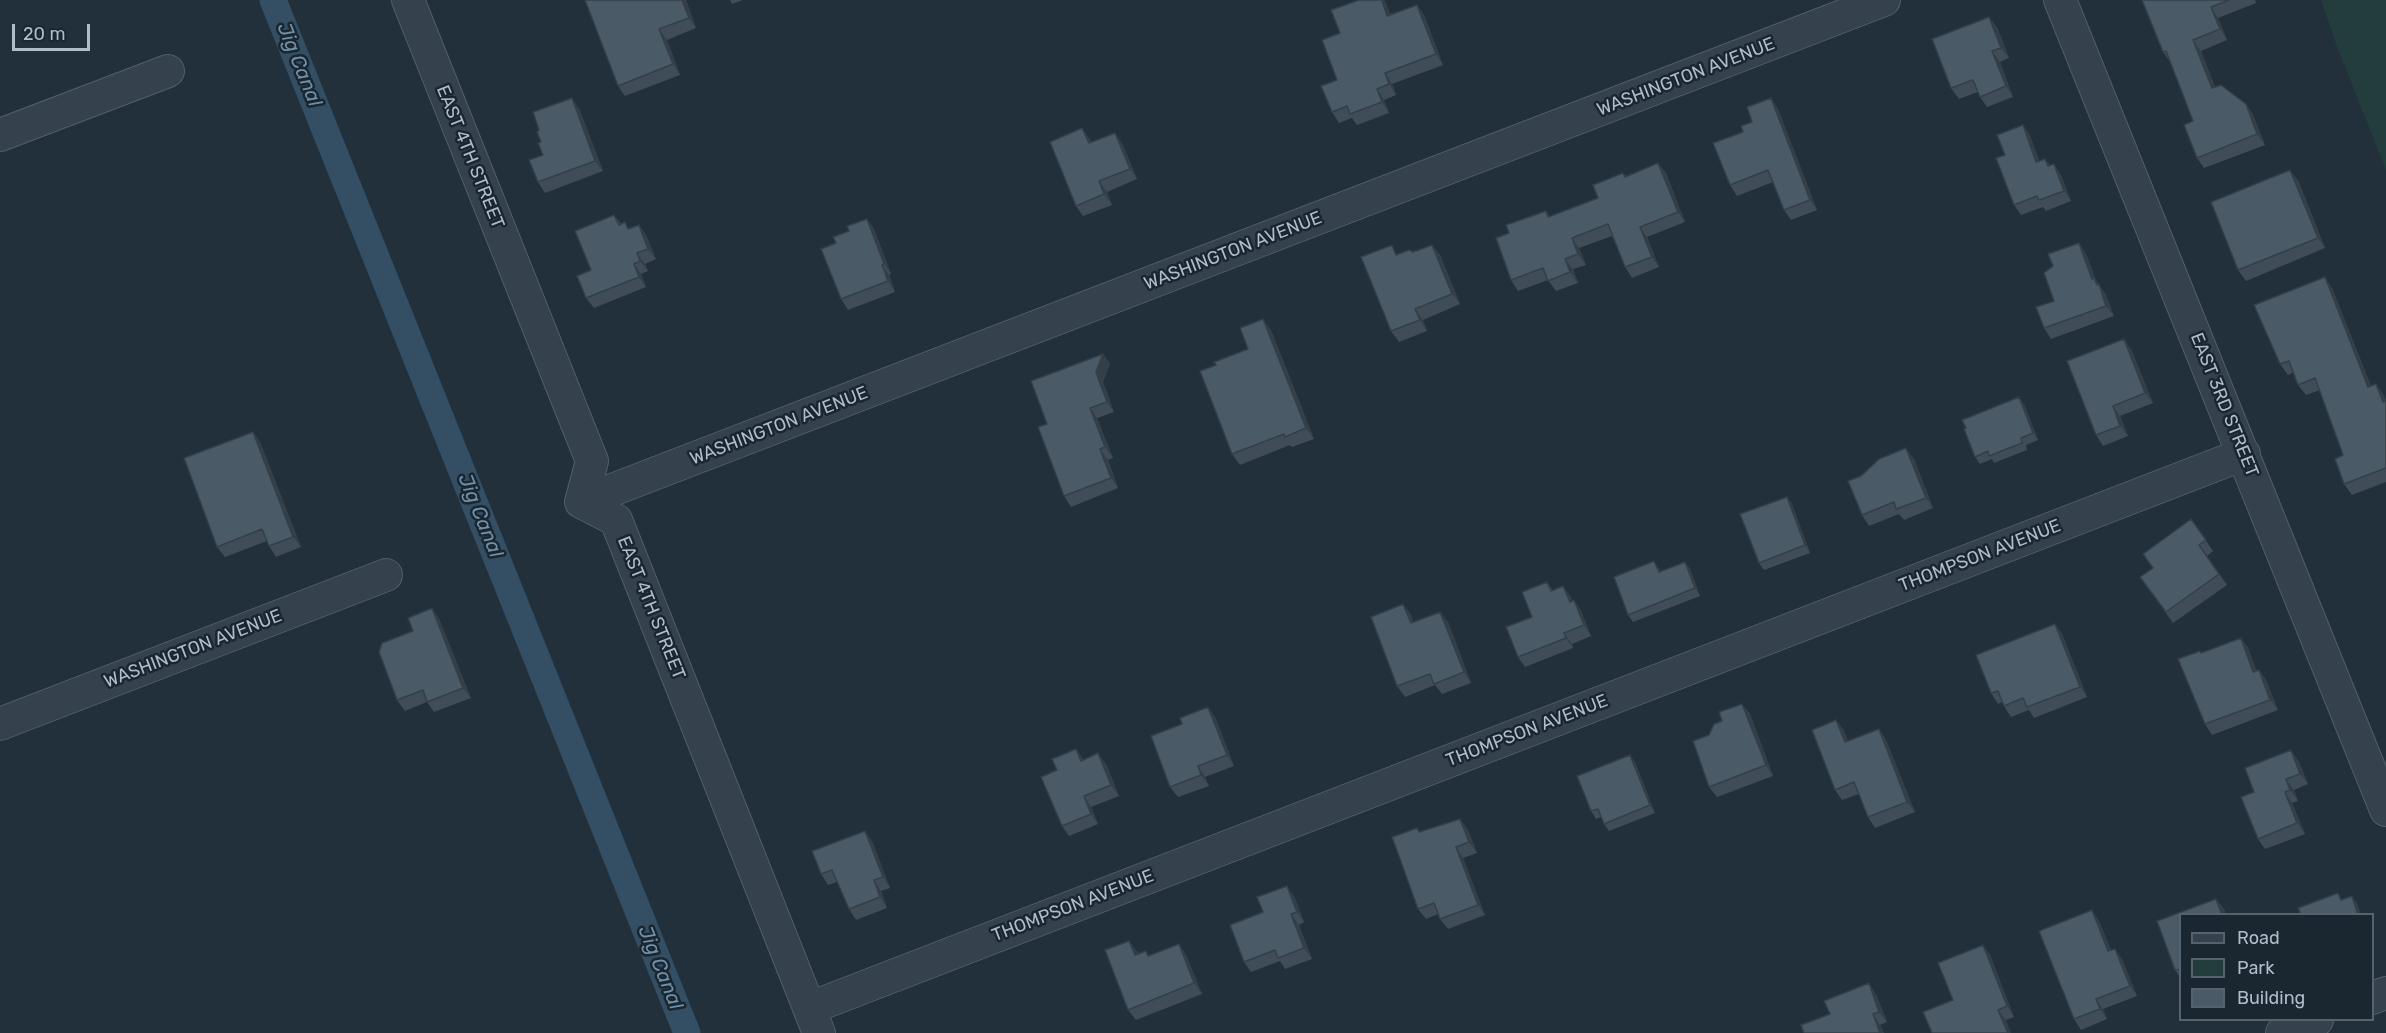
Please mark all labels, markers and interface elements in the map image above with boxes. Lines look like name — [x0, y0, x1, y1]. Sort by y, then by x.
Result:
scale bar — [15, 12, 93, 50]
water label: Jig Canal — [271, 20, 327, 110]
text: 20 m — [23, 23, 65, 45]
street label: WASHINGTON AVENUE — [1594, 33, 1778, 121]
street label: EAST 4TH STREET — [431, 82, 509, 232]
street label: WASHINGTON AVENUE — [1141, 207, 1325, 295]
street label: EAST 3RD STREET — [2185, 330, 2263, 480]
street label: WASHINGTON AVENUE — [687, 382, 871, 470]
water label: Jig Canal — [452, 471, 508, 561]
street label: THOMPSON AVENUE — [1896, 515, 2064, 597]
street label: EAST 4TH STREET — [612, 533, 690, 683]
street label: WASHINGTON AVENUE — [101, 605, 285, 693]
street label: THOMPSON AVENUE — [1443, 690, 1611, 772]
street label: THOMPSON AVENUE — [989, 865, 1157, 947]
legend — [2179, 913, 2374, 1021]
water label: Jig Canal — [632, 923, 688, 1013]
text: Road — [2237, 927, 2280, 949]
text: Park — [2237, 957, 2274, 979]
text: Building — [2237, 987, 2305, 1009]

